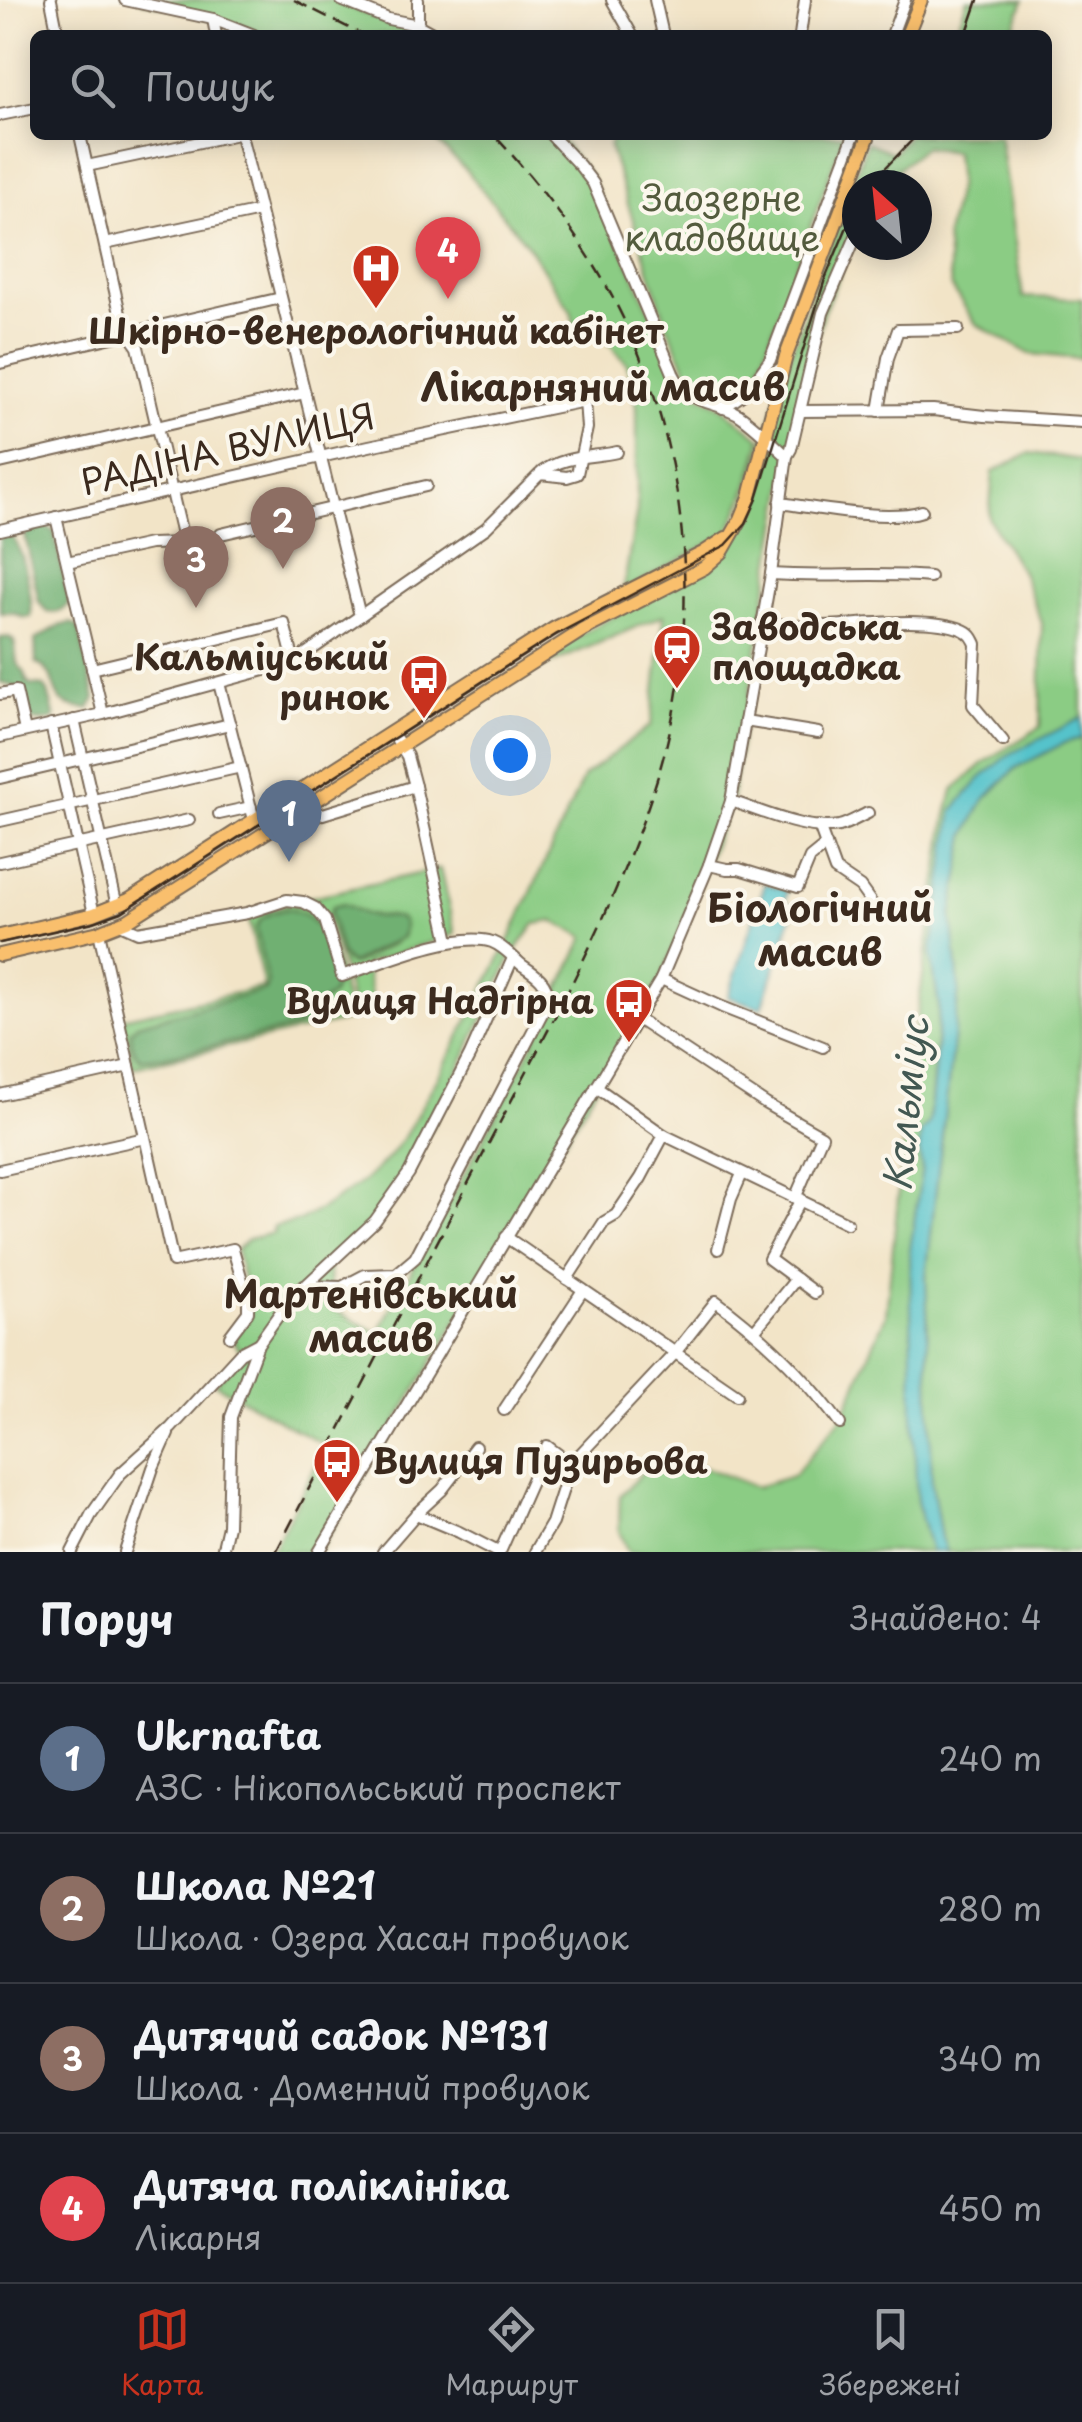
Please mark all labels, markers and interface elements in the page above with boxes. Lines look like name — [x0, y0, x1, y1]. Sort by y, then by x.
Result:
search box — [30, 30, 1052, 140]
text: Пошук — [145, 57, 274, 114]
icon: search — [65, 58, 120, 113]
park label: Заозерне кладовище — [624, 170, 820, 263]
north arrow — [842, 170, 932, 260]
pin: 4 — [416, 216, 480, 299]
hospital icon: Шкірно-венерологічний кабінет — [350, 242, 402, 310]
place label: Шкірно-венерологічний кабінет — [88, 303, 665, 356]
district label: Лікарняний масив — [421, 357, 785, 414]
street label: РАДІНА ВУЛИЦЯ — [75, 388, 380, 507]
pin: 2 — [250, 486, 316, 569]
pin: 3 — [164, 526, 228, 608]
place label: Заводська площадка — [711, 599, 902, 692]
station icon: Заводська площадка — [651, 622, 703, 690]
place label: Кальміуський ринок — [133, 629, 390, 722]
bus stop icon: Кальміуський ринок — [398, 652, 450, 720]
your location — [485, 730, 536, 781]
pin: 1 — [256, 780, 322, 862]
district label: Біологічний масив — [707, 878, 933, 979]
place label: Вулиця Надгірна — [285, 973, 594, 1026]
bus stop icon: Вулиця Надгірна — [603, 976, 655, 1044]
water label: Кальміус — [867, 1011, 942, 1194]
district label: Мартенівський масив — [224, 1264, 518, 1365]
place label: Вулиця Пузирьова — [372, 1433, 708, 1486]
bus stop icon: Вулиця Пузирьова — [311, 1436, 363, 1504]
text: Поруч — [40, 1586, 174, 1649]
text: Знайдено: 4 — [850, 1593, 1042, 1641]
text: Ukrnafta — [135, 1706, 321, 1763]
text: 1 — [65, 1734, 80, 1782]
text: 240 m — [939, 1734, 1042, 1782]
text: АЗС · Нікопольський проспект — [135, 1763, 620, 1811]
text: Школа №21 — [135, 1856, 376, 1913]
text: 2 — [61, 1884, 84, 1932]
text: 280 m — [938, 1884, 1042, 1932]
text: Школа · Озера Хасан провулок — [135, 1913, 629, 1961]
text: Дитячий садок №131 — [135, 2006, 548, 2063]
text: 3 — [62, 2034, 83, 2082]
text: 340 m — [937, 2034, 1042, 2082]
text: Школа · Доменний провулок — [135, 2063, 590, 2111]
text: Дитяча поліклініка — [135, 2156, 510, 2213]
text: 4 — [62, 2184, 83, 2232]
text: 450 m — [939, 2184, 1042, 2232]
text: Лікарня — [135, 2213, 262, 2261]
tab: Карта — [121, 2302, 203, 2405]
tab: Маршрут — [445, 2302, 578, 2405]
tab: Збережені — [820, 2302, 961, 2405]

